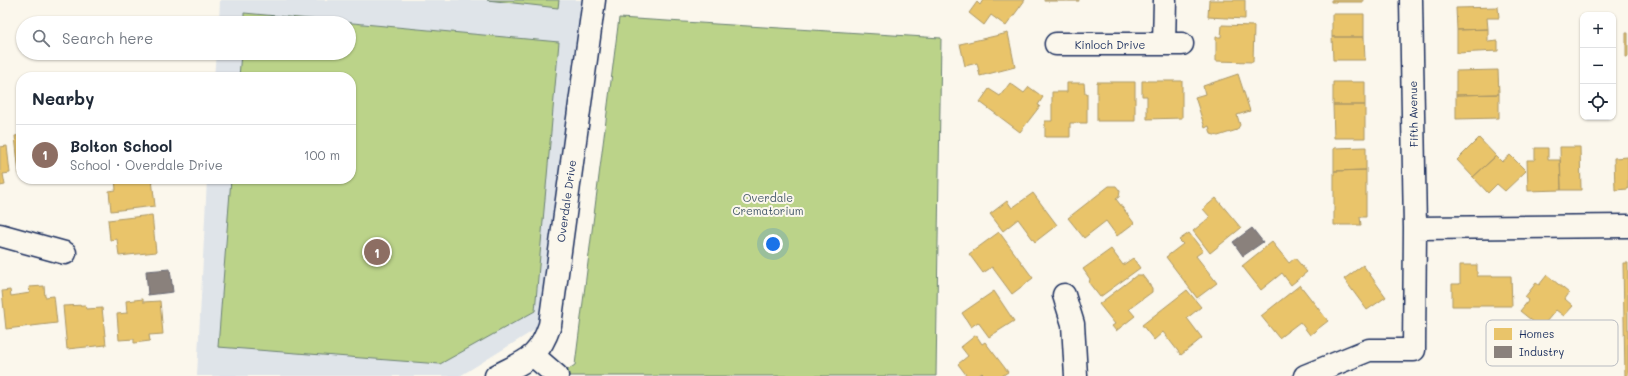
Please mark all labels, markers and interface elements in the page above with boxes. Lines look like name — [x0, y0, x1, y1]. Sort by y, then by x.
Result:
map controls — [1580, 12, 1616, 120]
button: + — [1580, 12, 1616, 48]
search box — [16, 16, 356, 60]
icon: search — [30, 27, 52, 49]
text: Search here — [62, 28, 153, 48]
street label: Kinloch Drive — [1075, 37, 1146, 52]
button: − — [1580, 48, 1616, 84]
street label: Fifth Avenue — [1405, 80, 1421, 147]
button: locate — [1580, 84, 1616, 120]
text: Nearby — [32, 87, 94, 109]
text: Bolton School — [70, 136, 172, 156]
text: 1 — [42, 146, 48, 163]
text: 100 m — [304, 146, 340, 163]
text: School · Overdale Drive — [70, 156, 223, 173]
street label: Overdale Drive — [553, 159, 579, 243]
park label: Overdale Crematorium — [733, 190, 803, 218]
your location — [763, 234, 783, 254]
pin: 1 — [364, 237, 390, 267]
legend — [1486, 320, 1618, 366]
text: Homes — [1519, 326, 1554, 341]
text: Industry — [1519, 344, 1565, 359]

